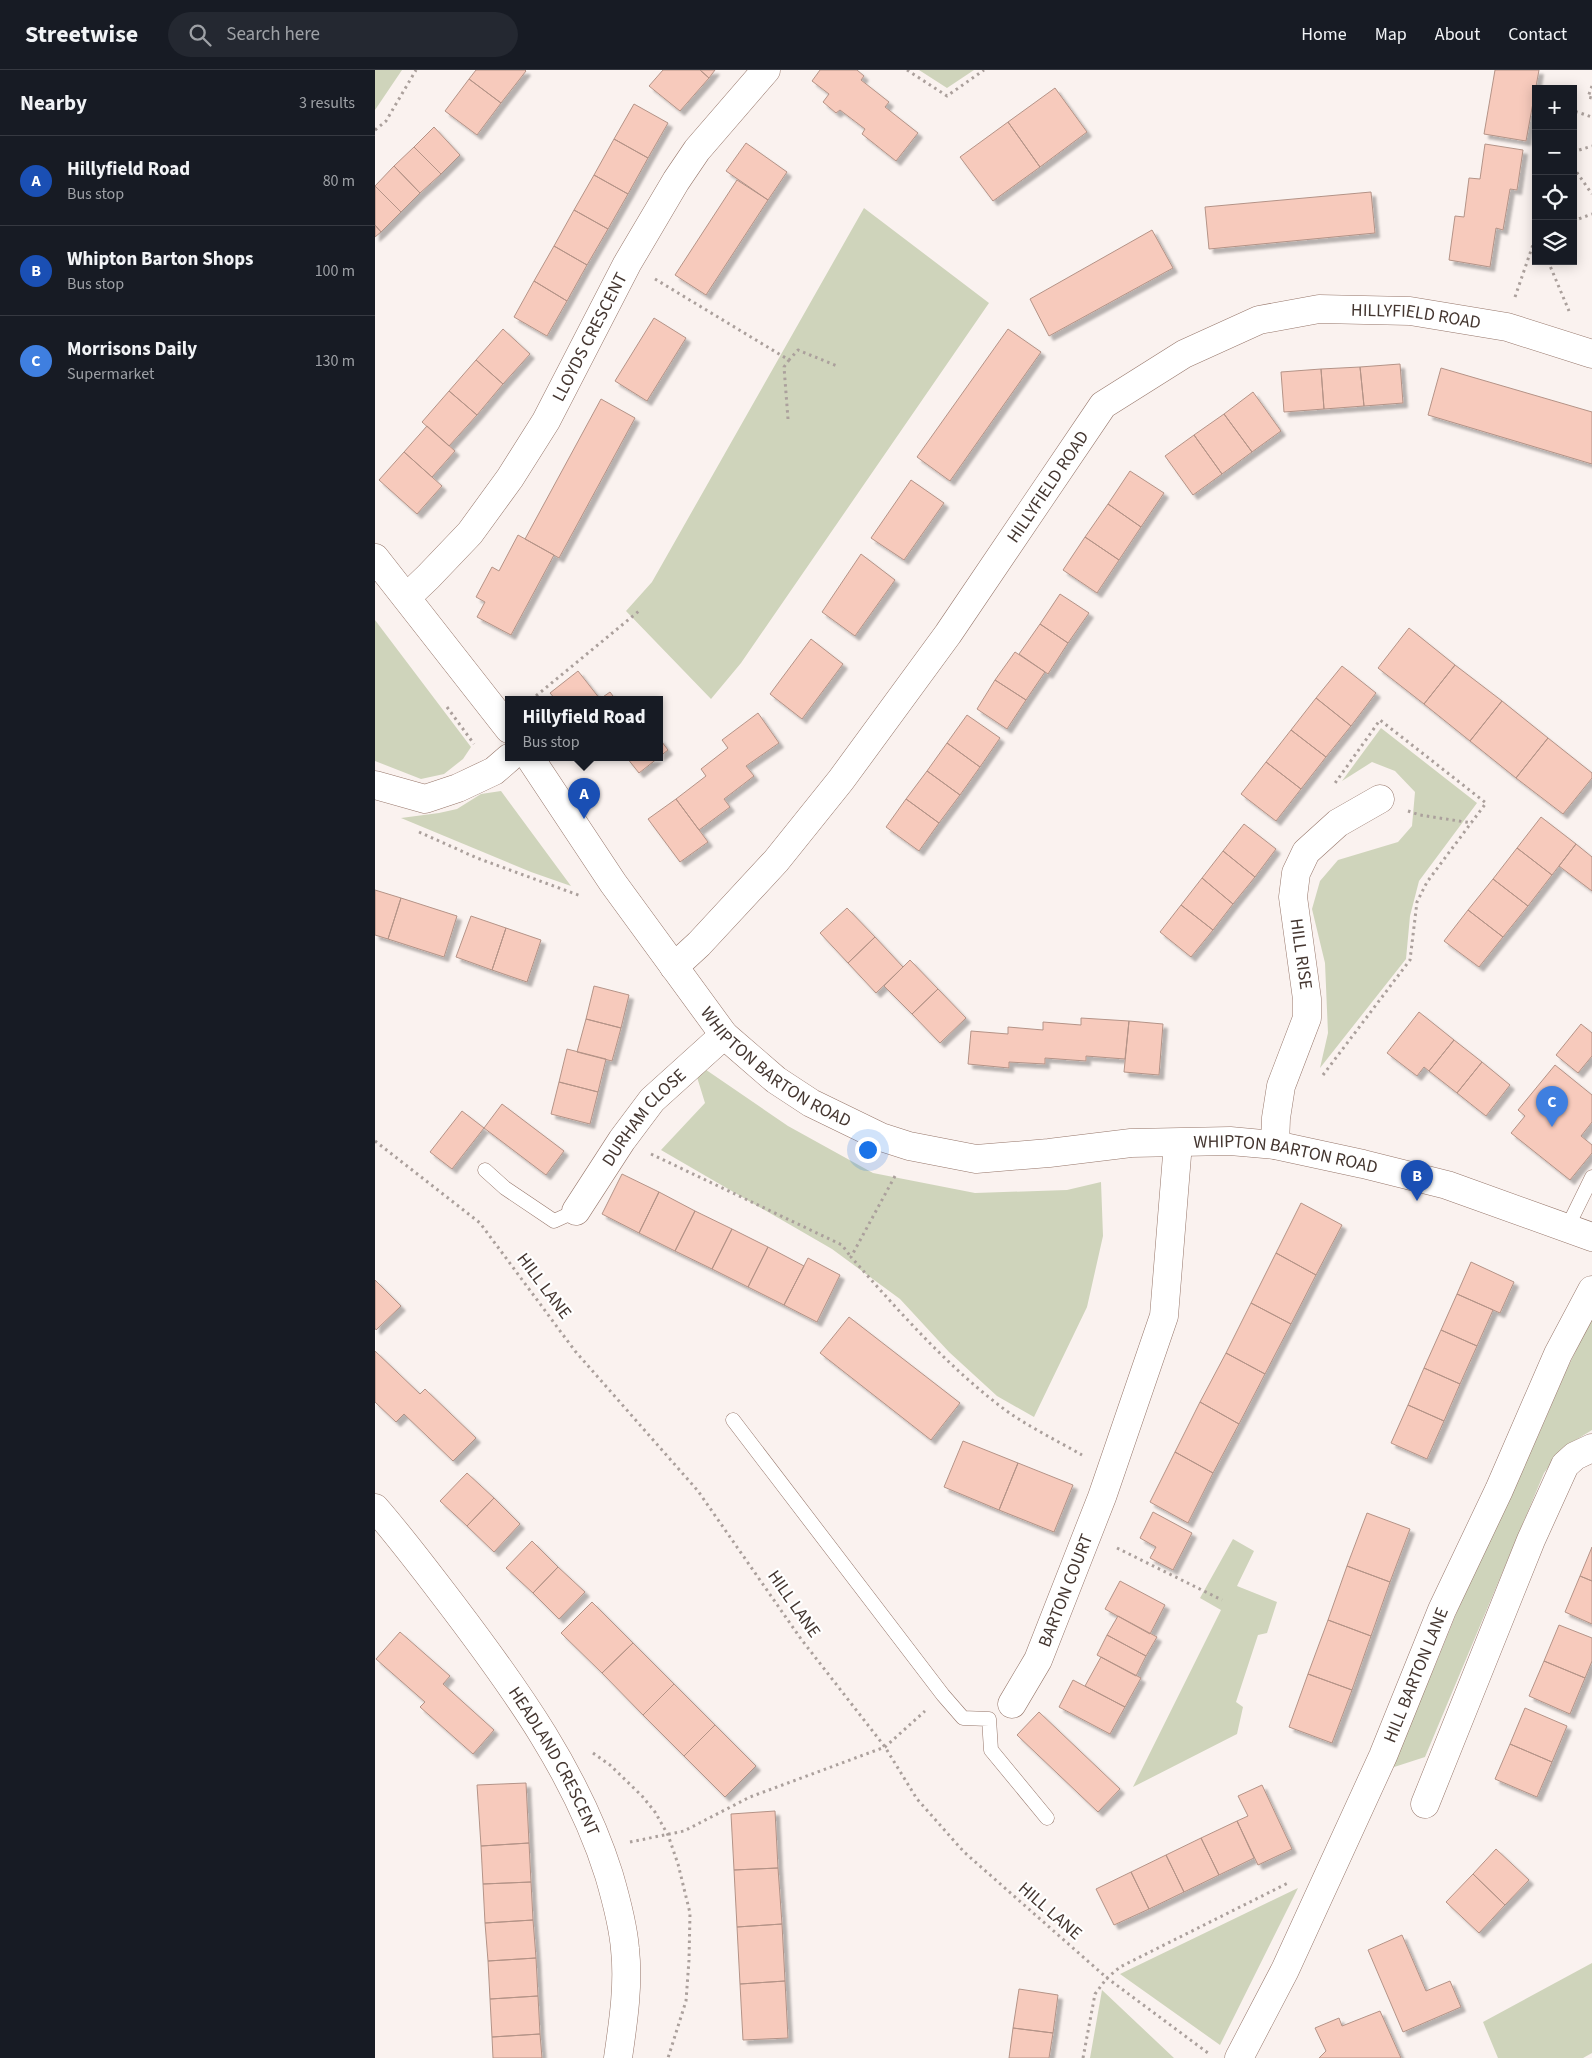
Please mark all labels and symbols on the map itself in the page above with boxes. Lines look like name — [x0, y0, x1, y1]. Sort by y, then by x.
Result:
street label: LLOYDS CRESCENT — [546, 268, 633, 406]
street label: HILLYFIELD ROAD — [1351, 297, 1483, 335]
street label: HILLYFIELD ROAD — [1001, 426, 1095, 548]
pin: A — [568, 778, 600, 819]
street label: HILL RISE — [1284, 917, 1318, 991]
street label: WHIPTON BARTON ROAD — [695, 1001, 855, 1133]
street label: DURHAM CLOSE — [596, 1063, 691, 1171]
pin: C — [1536, 1086, 1568, 1127]
street label: WHIPTON BARTON ROAD — [1193, 1128, 1380, 1180]
your location — [855, 1137, 881, 1163]
pin: B — [1401, 1160, 1433, 1201]
street label: HILL LANE — [511, 1248, 577, 1324]
street label: BARTON COURT — [1032, 1530, 1099, 1651]
street label: HILL LANE — [762, 1565, 826, 1643]
street label: HILL BARTON LANE — [1377, 1604, 1454, 1747]
street label: HEADLAND CRESCENT — [503, 1681, 606, 1840]
street label: HILL LANE — [1013, 1876, 1087, 1946]

